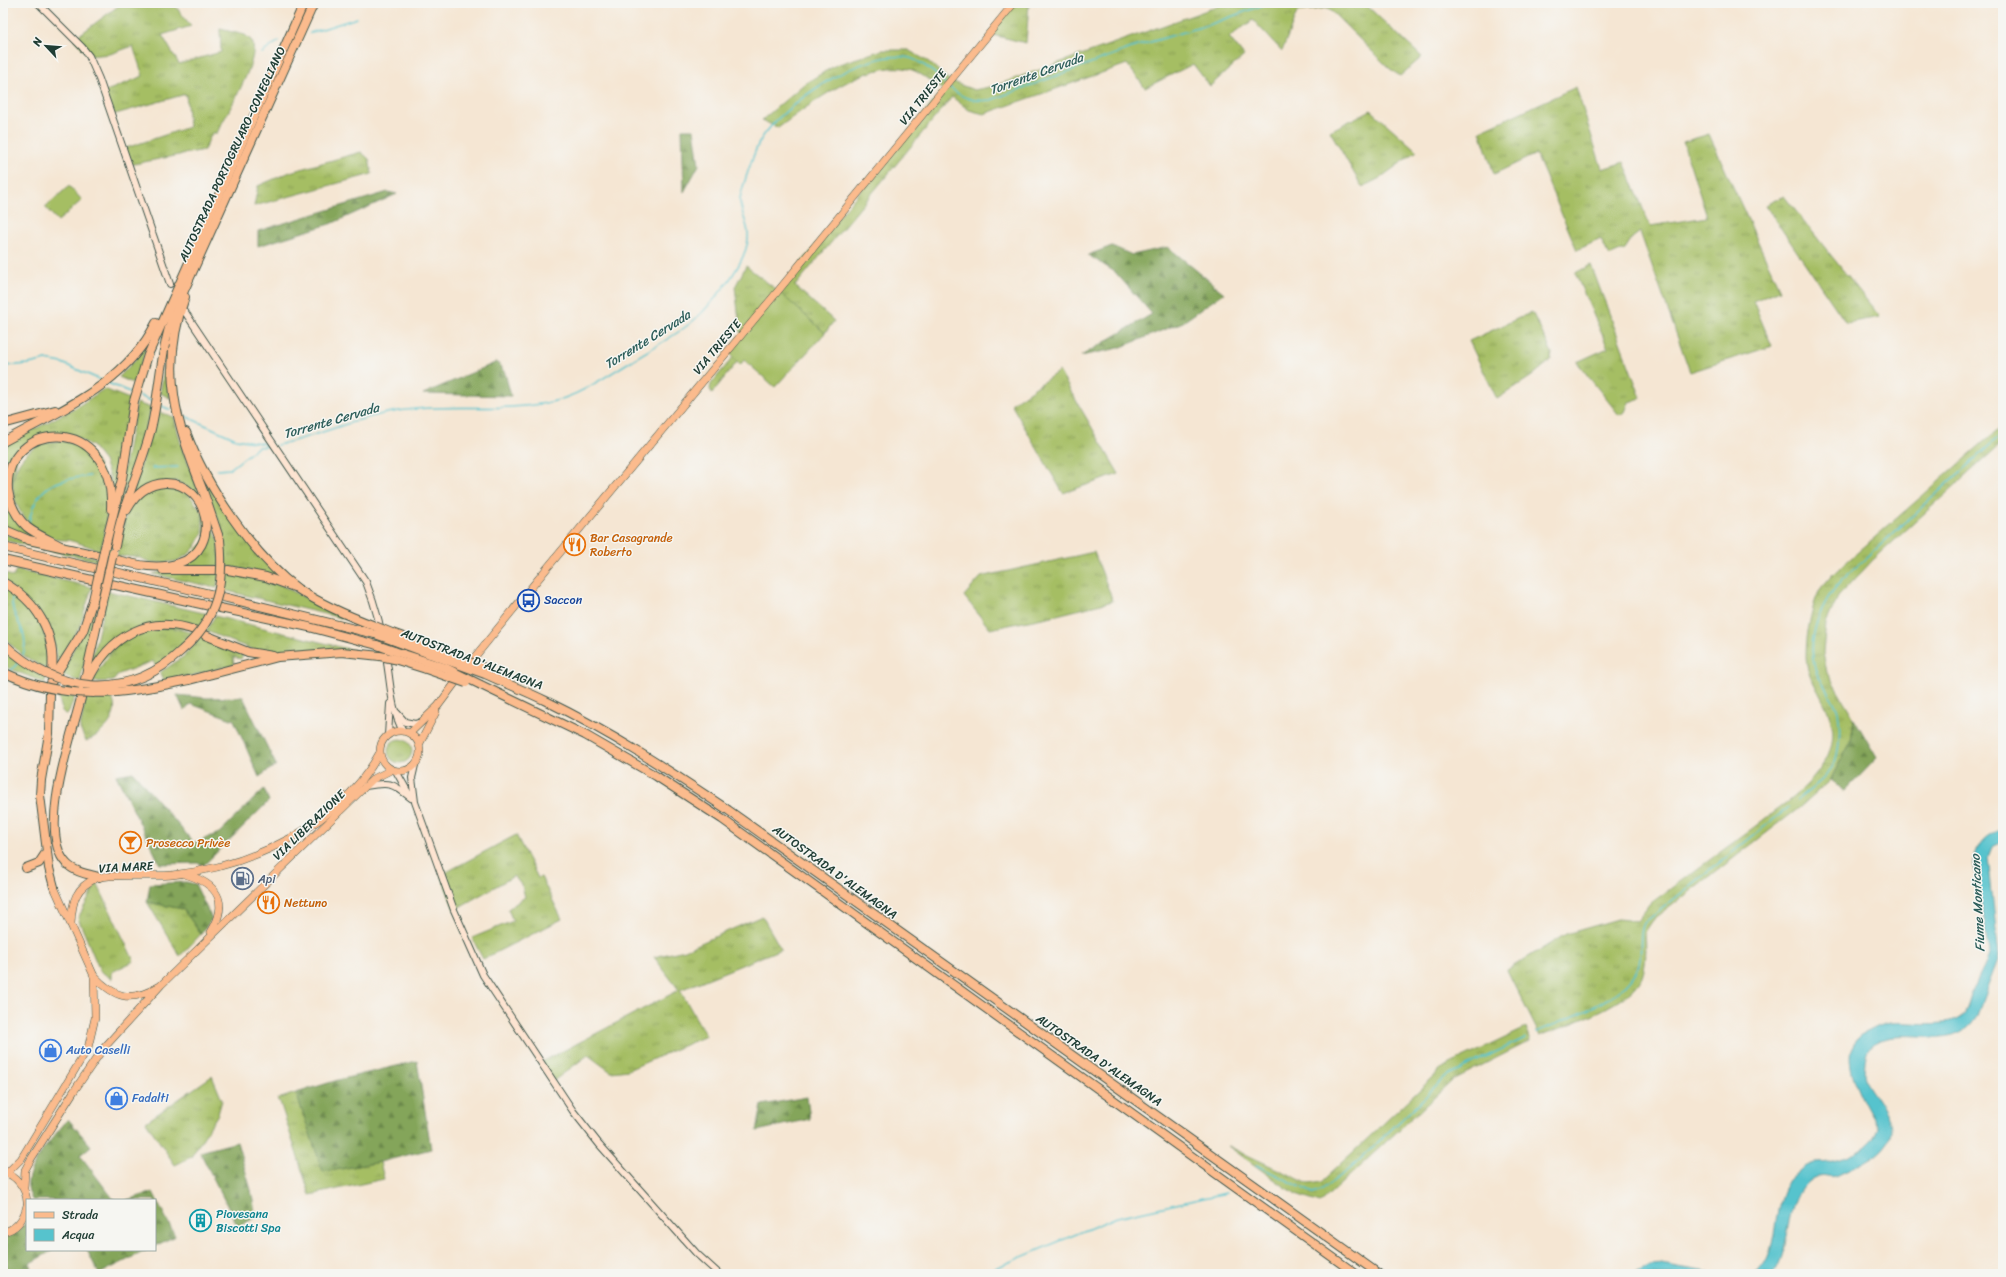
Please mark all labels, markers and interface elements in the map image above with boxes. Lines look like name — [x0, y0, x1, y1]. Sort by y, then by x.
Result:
north arrow — [26, 26, 66, 66]
text: N — [27, 34, 48, 50]
street label: AUTOSTRADA PORTOGRUARO-CONEGLIANO — [172, 42, 292, 266]
water label: Torrente Cervada — [986, 45, 1088, 101]
street label: VIA TRIESTE — [893, 63, 954, 130]
water label: Torrente Cervada — [599, 303, 696, 375]
street label: VIA TRIESTE — [687, 313, 748, 380]
water label: Torrente Cervada — [281, 395, 383, 445]
place label: Bar Casagrande Roberto — [590, 527, 673, 563]
restaurant icon: Bar Casagrande Roberto — [561, 532, 587, 558]
bus stop icon: Saccon — [515, 587, 541, 613]
place label: Saccon — [544, 589, 583, 611]
street label: AUTOSTRADA D'ALEMAGNA — [397, 621, 546, 696]
street label: VIA LIBERAZIONE — [267, 783, 352, 866]
street label: AUTOSTRADA D'ALEMAGNA — [767, 818, 902, 925]
bar icon: Prosecco Privèe — [118, 830, 144, 856]
place label: Prosecco Privèe — [146, 832, 230, 854]
water label: Fiume Monticano — [1963, 852, 1992, 952]
street label: VIA MARE — [98, 855, 155, 879]
fuel station icon: Api — [230, 866, 256, 892]
place label: Api — [257, 868, 276, 890]
restaurant icon: Nettuno — [255, 890, 281, 916]
place label: Nettuno — [284, 892, 327, 914]
street label: AUTOSTRADA D'ALEMAGNA — [1030, 1007, 1167, 1112]
shop icon: Auto Caselli — [37, 1037, 63, 1063]
place label: Auto Caselli — [65, 1039, 131, 1061]
shop icon: Fadalti — [103, 1085, 129, 1111]
place label: Fadalti — [132, 1087, 169, 1109]
legend — [26, 1199, 156, 1251]
place label: Piovesana Biscotti Spa — [216, 1203, 281, 1239]
text: Strada — [62, 1204, 99, 1226]
building icon: Piovesana Biscotti Spa — [187, 1208, 213, 1234]
text: Acqua — [61, 1224, 95, 1246]

